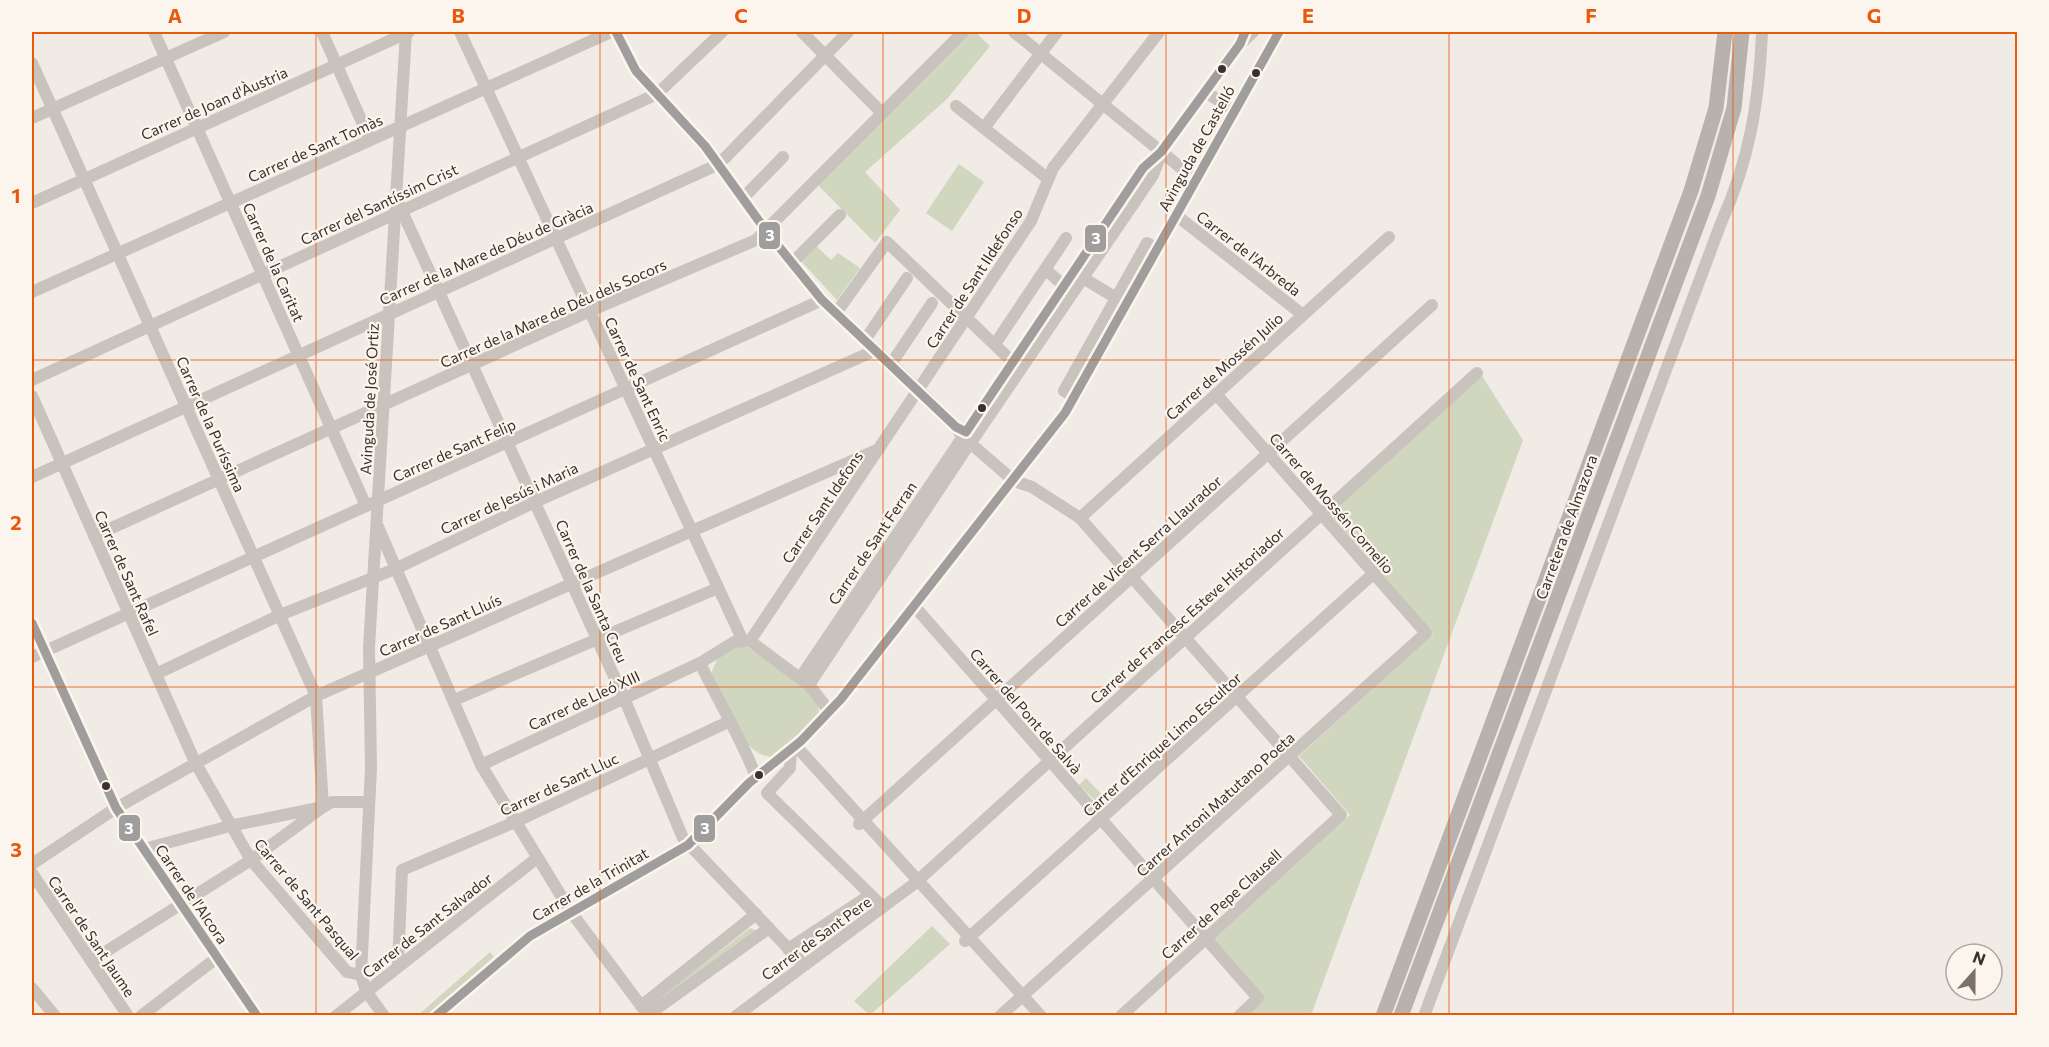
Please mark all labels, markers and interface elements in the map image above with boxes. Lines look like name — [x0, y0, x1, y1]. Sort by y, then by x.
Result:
text: A — [168, 3, 182, 27]
text: B — [451, 3, 465, 27]
text: C — [734, 3, 748, 27]
text: D — [1017, 3, 1031, 27]
text: E — [1302, 3, 1314, 27]
text: F — [1585, 3, 1597, 27]
text: G — [1867, 3, 1881, 27]
street label: Carrer de Joan d'Àustria — [137, 62, 290, 144]
unlabelled marker — [1216, 63, 1228, 75]
unlabelled marker — [1250, 67, 1262, 79]
street label: Avinguda de Castelló — [1154, 82, 1238, 214]
street label: Carrer de Sant Tomàs — [245, 110, 385, 186]
street label: Carrer del Santíssim Crist — [297, 160, 461, 248]
text: 1 — [11, 183, 21, 207]
street label: Carrer de la Mare de Déu de Gràcia — [376, 198, 596, 308]
street label: Carrer de la Caritat — [240, 200, 308, 324]
street label: Carrer de Sant Ildefonso — [922, 204, 1026, 352]
street label: Carrer de l'Arbreda — [1193, 207, 1305, 299]
line badge: 3 — [758, 221, 781, 250]
line badge: 3 — [1084, 224, 1107, 253]
text: 3 — [765, 225, 775, 244]
text: 3 — [1091, 228, 1101, 247]
street label: Carrer de la Mare de Déu dels Socors — [437, 255, 669, 371]
street label: Carrer de Mossén Julio — [1162, 309, 1286, 423]
street label: Carrer de Sant Enric — [601, 314, 675, 444]
street label: Avinguda de José Ortiz — [356, 323, 382, 475]
street label: Carrer de la Puríssima — [173, 353, 249, 495]
unlabelled marker — [976, 402, 988, 414]
street label: Carrer de Sant Felip — [390, 415, 519, 485]
street label: Carrer de Mossén Cornelio — [1266, 429, 1398, 577]
street label: Carrer Sant Idefons — [778, 447, 866, 567]
street label: Carretera de Almazora — [1531, 452, 1601, 602]
street label: Carrer de Jesús i Maria — [437, 458, 581, 538]
street label: Carrer de Vicent Serra Llaurador — [1051, 471, 1225, 631]
street label: Carrer de Sant Ferran — [824, 478, 920, 608]
street label: Carrer de Sant Rafel — [91, 507, 163, 639]
text: 2 — [10, 510, 22, 534]
street label: Carrer de la Santa Creu — [552, 517, 632, 665]
street label: Carrer de Francesc Esteve Historiador — [1086, 523, 1288, 707]
street label: Carrer de Sant Lluís — [376, 590, 504, 660]
street label: Carrer del Pont de Salvà — [966, 644, 1086, 778]
street label: Carrer de Lleó XIII — [525, 666, 643, 734]
street label: Carrer d'Enrique Limo Escultor — [1079, 668, 1245, 820]
street label: Carrer Antoni Matutano Poeta — [1132, 728, 1298, 880]
street label: Carrer de Sant Lluc — [497, 749, 621, 819]
unlabelled marker — [753, 769, 765, 781]
unlabelled marker — [100, 780, 112, 792]
line badge: 3 — [118, 814, 141, 842]
line badge: 3 — [693, 814, 716, 843]
text: 3 — [124, 818, 134, 837]
text: 3 — [700, 818, 710, 837]
street label: Carrer de Sant Pasqual — [251, 835, 363, 963]
text: 3 — [10, 837, 22, 861]
street label: Carrer de l'Alcora — [152, 841, 232, 947]
street label: Carrer de la Trinitat — [529, 843, 651, 925]
street label: Carrer de Pepe Clausell — [1157, 845, 1285, 963]
street label: Carrer de Sant Salvador — [358, 869, 496, 981]
street label: Carrer de Sant Jaume — [45, 872, 139, 1000]
street label: Carrer de Sant Pere — [758, 892, 874, 984]
north arrow — [1944, 942, 2004, 1002]
text: N — [1971, 947, 1989, 969]

